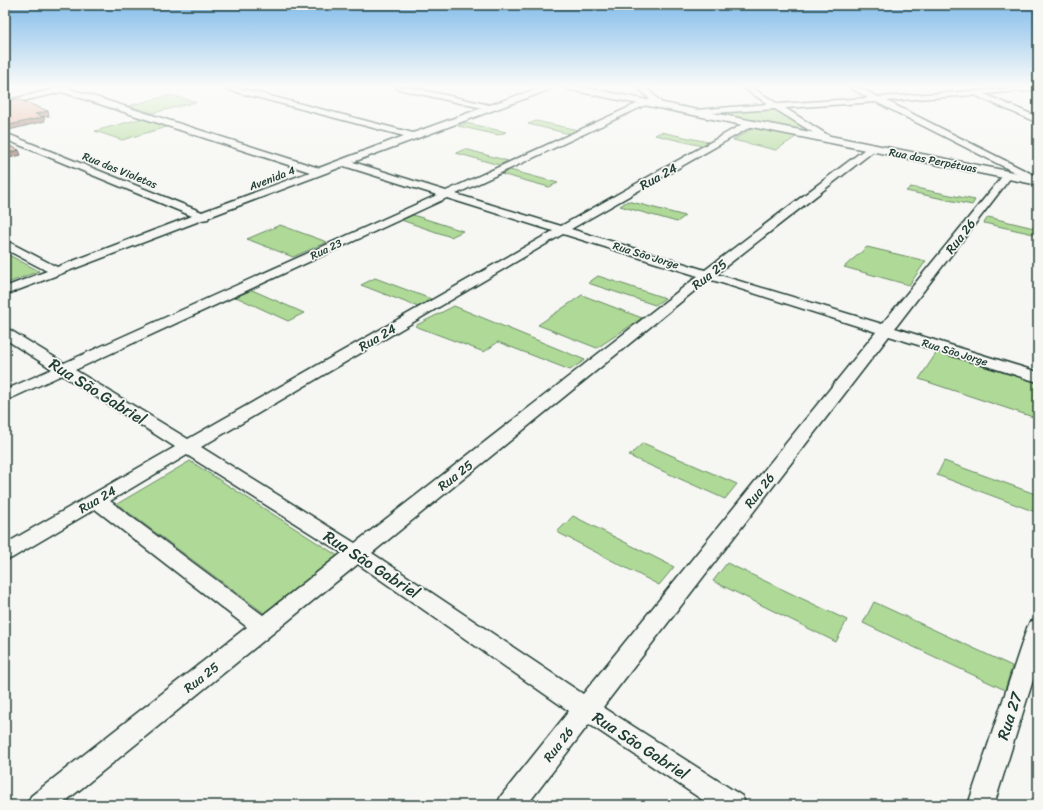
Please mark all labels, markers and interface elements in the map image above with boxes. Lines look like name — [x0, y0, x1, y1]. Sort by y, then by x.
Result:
street label: Rua das Perpétuas — [887, 143, 979, 178]
street label: Rua das Violetas — [80, 147, 161, 194]
street label: Rua 24 — [635, 157, 681, 196]
street label: Avenida 4 — [245, 161, 298, 196]
street label: Rua 26 — [939, 214, 982, 259]
street label: Rua 23 — [307, 234, 345, 265]
street label: Rua São Jorge — [610, 236, 682, 275]
street label: Rua 25 — [686, 253, 732, 296]
street label: Rua 24 — [354, 317, 400, 357]
street label: Rua São Jorge — [919, 333, 991, 372]
street label: Rua São Gabriel — [43, 350, 153, 433]
street label: Rua 25 — [432, 454, 478, 497]
street label: Rua 26 — [738, 468, 781, 513]
street label: Rua 24 — [74, 479, 120, 519]
street label: Rua São Gabriel — [317, 522, 426, 607]
street label: Rua 25 — [178, 656, 224, 699]
street label: Rua 27 — [988, 688, 1031, 744]
street label: Rua São Gabriel — [586, 703, 695, 788]
street label: Rua 26 — [537, 722, 580, 767]

